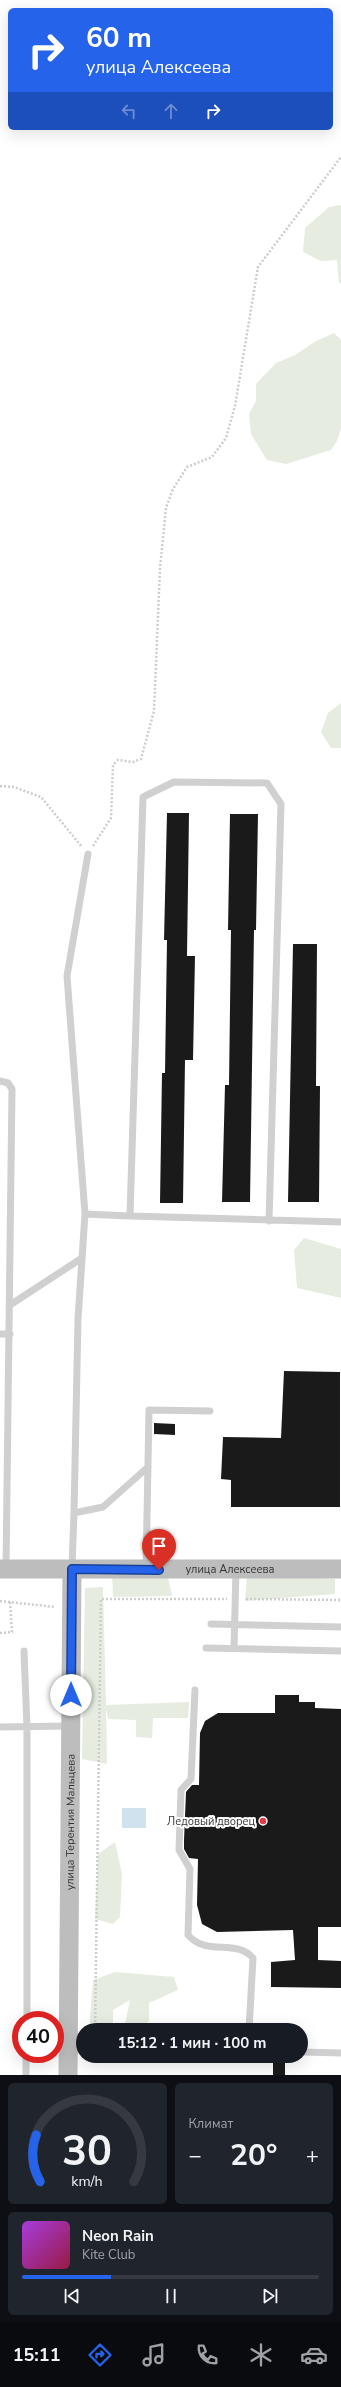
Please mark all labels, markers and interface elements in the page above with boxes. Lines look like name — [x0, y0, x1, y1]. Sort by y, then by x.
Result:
text: 60 m — [86, 19, 152, 57]
icon: right — [20, 24, 72, 76]
text: улица Алексеева — [86, 55, 231, 79]
icon: left — [118, 100, 140, 122]
icon: ahead — [160, 100, 182, 122]
icon: right — [202, 100, 224, 122]
pin — [142, 1529, 176, 1570]
icon: arrive — [148, 1535, 170, 1557]
street label: улица Алексеева — [186, 1562, 274, 1577]
position arrow — [50, 1674, 92, 1716]
street label: улица Терентия Мальцева — [62, 1754, 79, 1890]
place label: Ледовый дворец — [167, 1814, 255, 1829]
marker: Ледовый дворец — [258, 1816, 268, 1826]
speed limit sign: 40 — [12, 2011, 64, 2063]
text: 15:12 · 1 мин · 100 m — [117, 2033, 267, 2053]
text: Климат — [189, 2115, 233, 2133]
text: 30 — [62, 2122, 112, 2179]
text: 20° — [230, 2135, 277, 2176]
text: − — [189, 2141, 202, 2171]
text: + — [306, 2141, 319, 2171]
text: km/h — [72, 2171, 103, 2190]
text: Neon Rain — [82, 2226, 154, 2246]
text: Kite Club — [82, 2246, 135, 2264]
icon: previous — [61, 2285, 83, 2307]
icon: pause — [160, 2285, 182, 2307]
icon: next — [259, 2285, 281, 2307]
icon: directions — [86, 2341, 114, 2369]
icon: music — [140, 2341, 168, 2369]
icon: phone — [193, 2341, 221, 2369]
icon: climate — [247, 2341, 275, 2369]
icon: car — [300, 2341, 328, 2369]
text: 15:11 — [13, 2343, 60, 2367]

